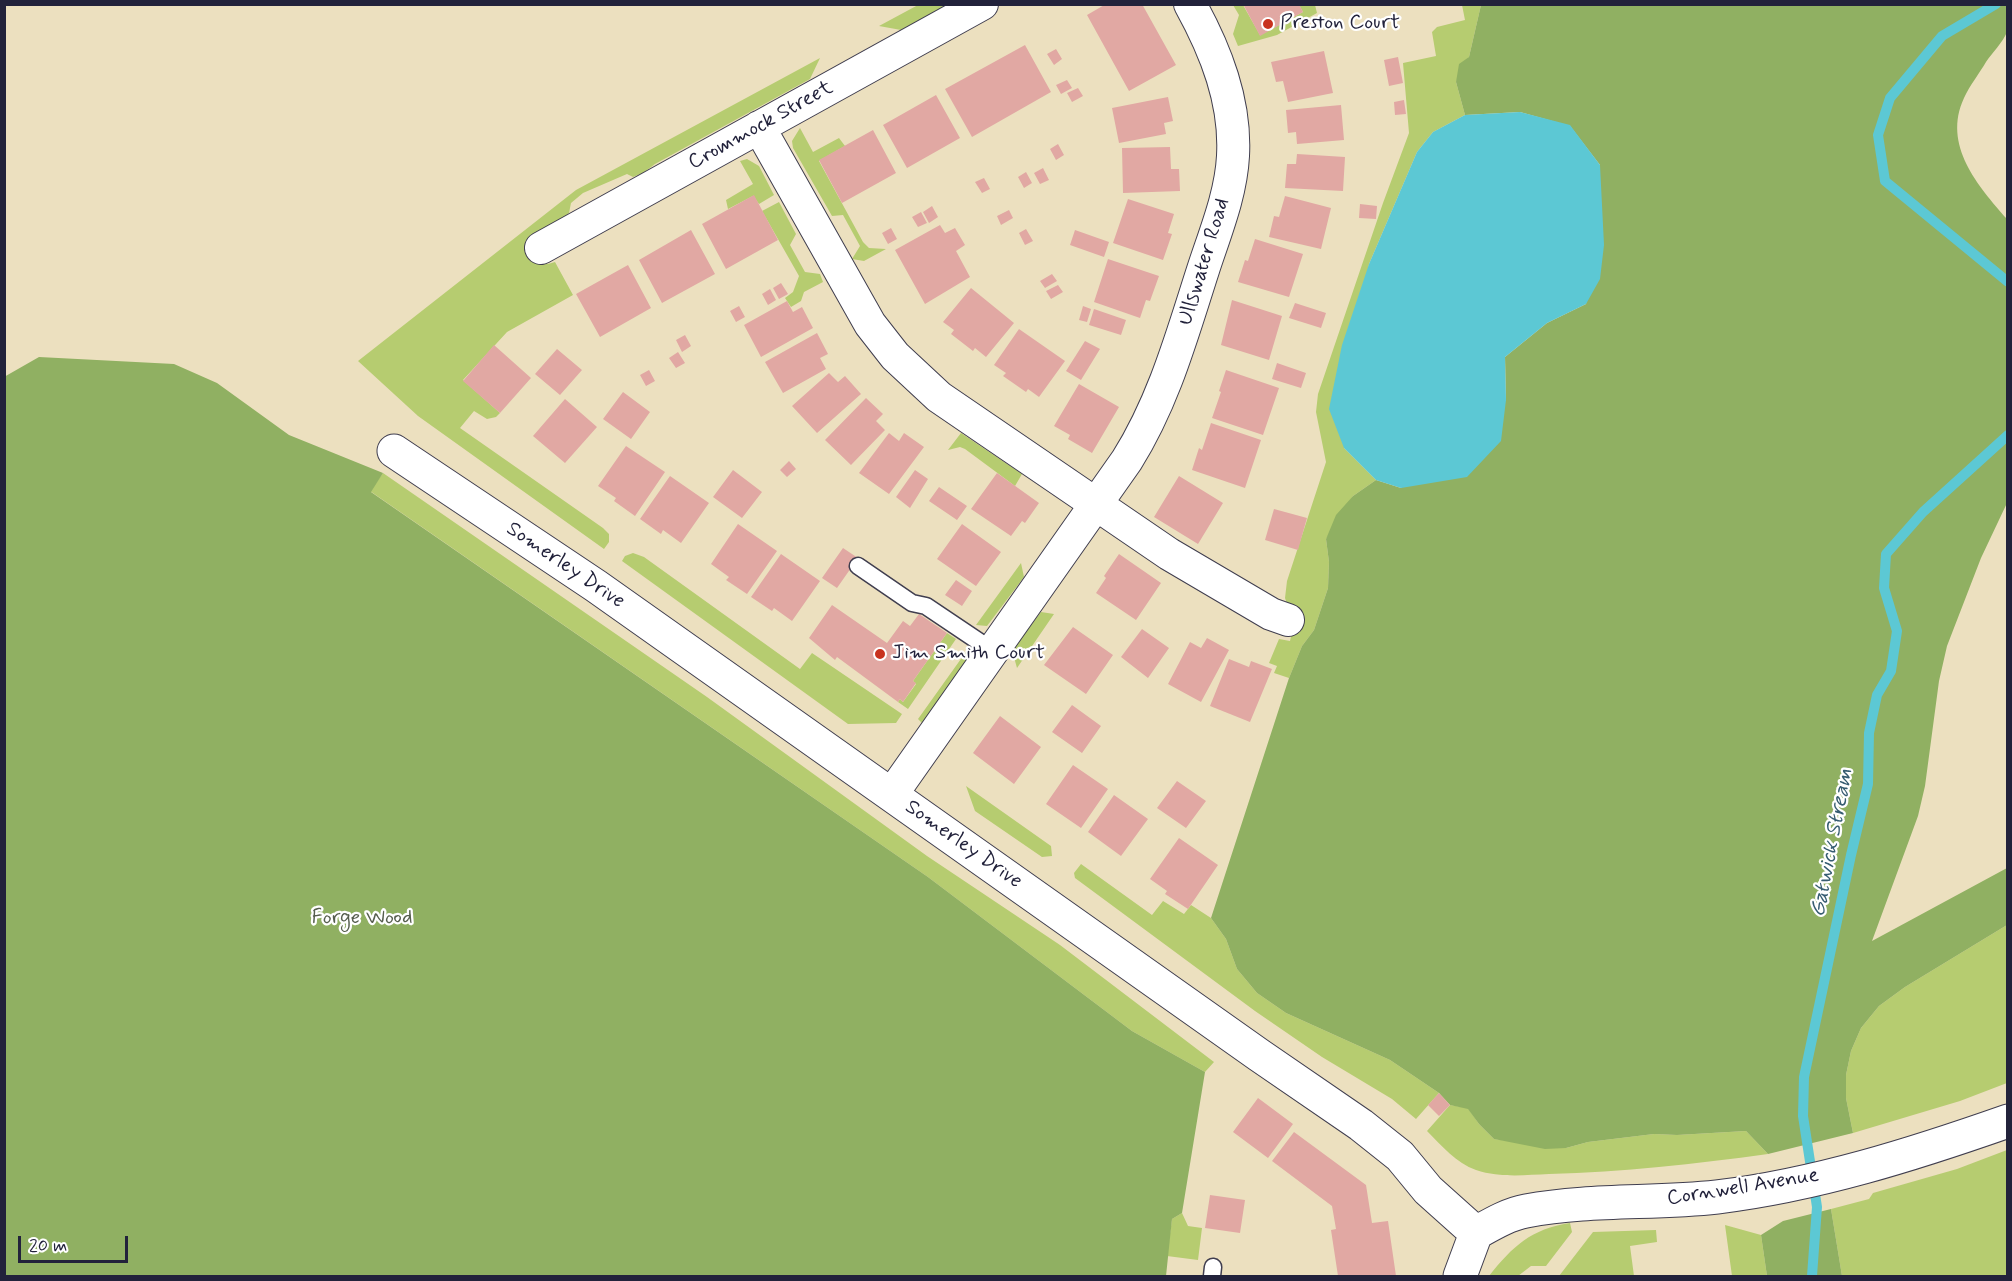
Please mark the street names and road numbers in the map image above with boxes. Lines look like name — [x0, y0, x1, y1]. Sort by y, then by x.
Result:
street label: Crommock Street — [684, 76, 838, 176]
street label: Ullswater Road — [1174, 195, 1236, 329]
street label: Somerley Drive — [501, 517, 629, 615]
street label: Somerley Drive — [899, 795, 1027, 895]
street label: Cornwell Avenue — [1665, 1164, 1821, 1212]

